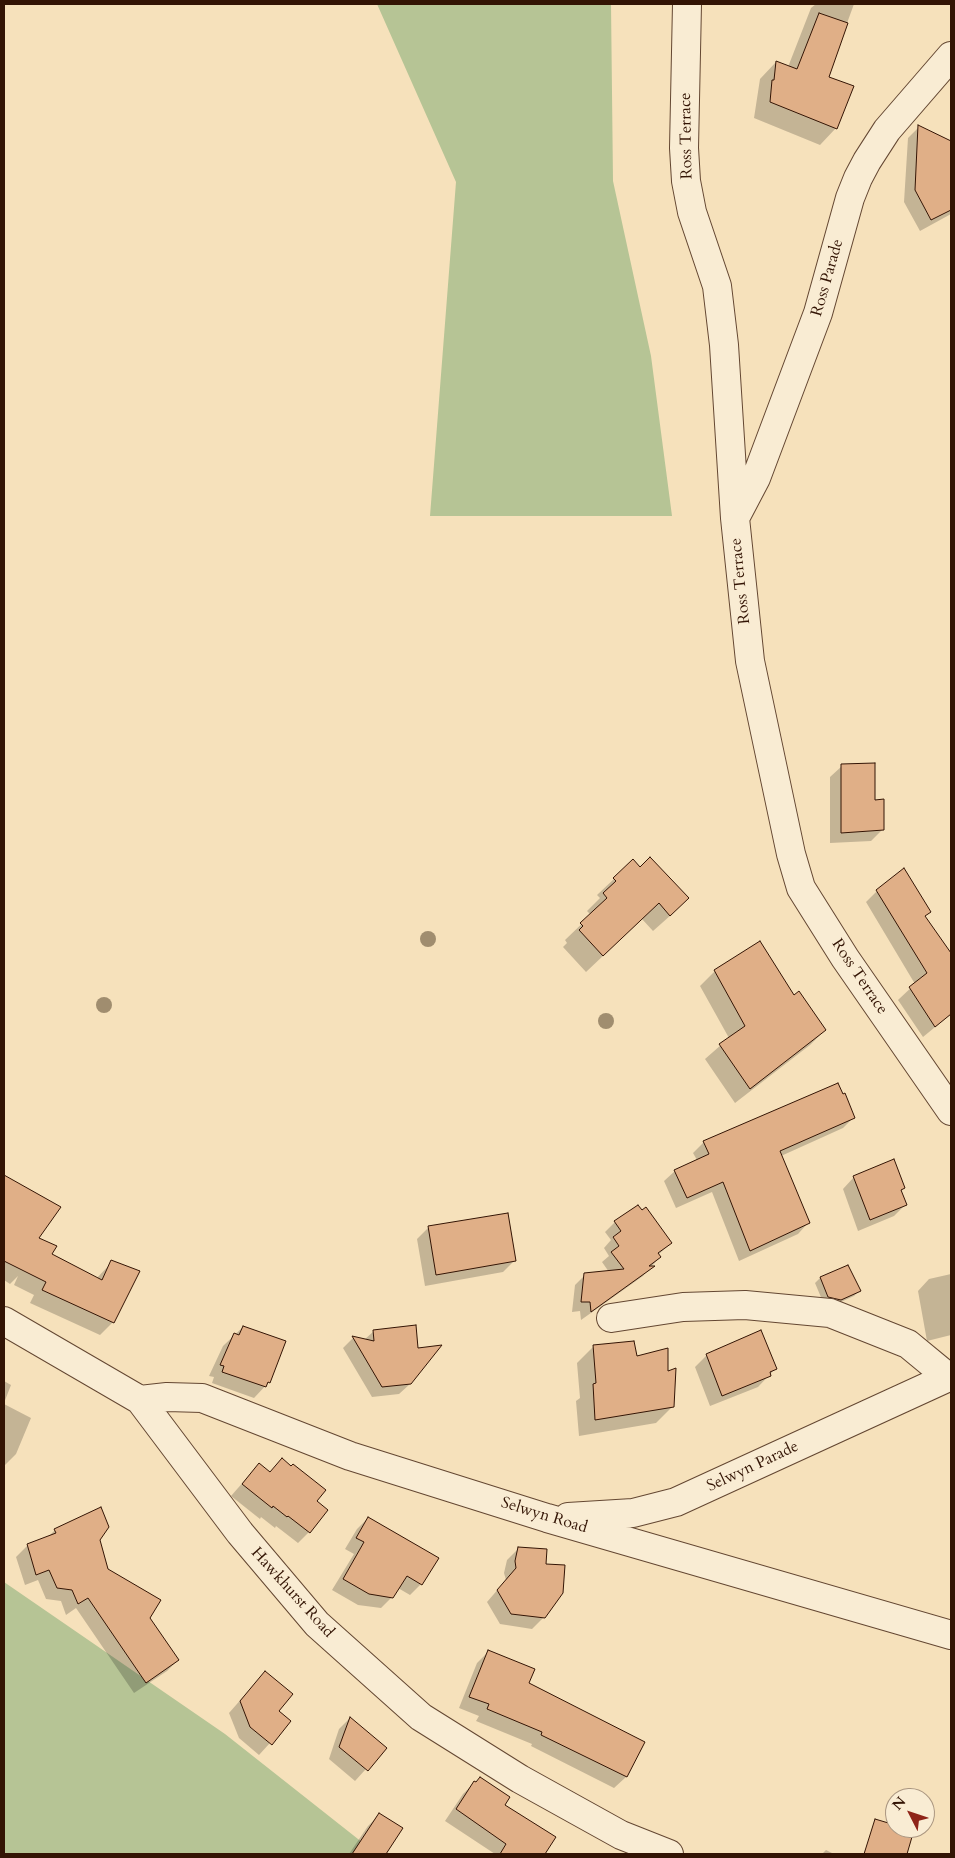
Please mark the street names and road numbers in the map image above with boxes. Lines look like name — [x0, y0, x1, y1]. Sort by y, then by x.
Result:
street label: Ross Terrace — [677, 92, 697, 180]
street label: Ross Parade — [808, 237, 848, 319]
street label: Ross Terrace — [727, 537, 755, 625]
street label: Ross Terrace — [827, 936, 891, 1018]
street label: Selwyn Parade — [704, 1437, 802, 1497]
street label: Selwyn Road — [499, 1494, 589, 1538]
street label: Hawkhurst Road — [246, 1544, 338, 1642]

